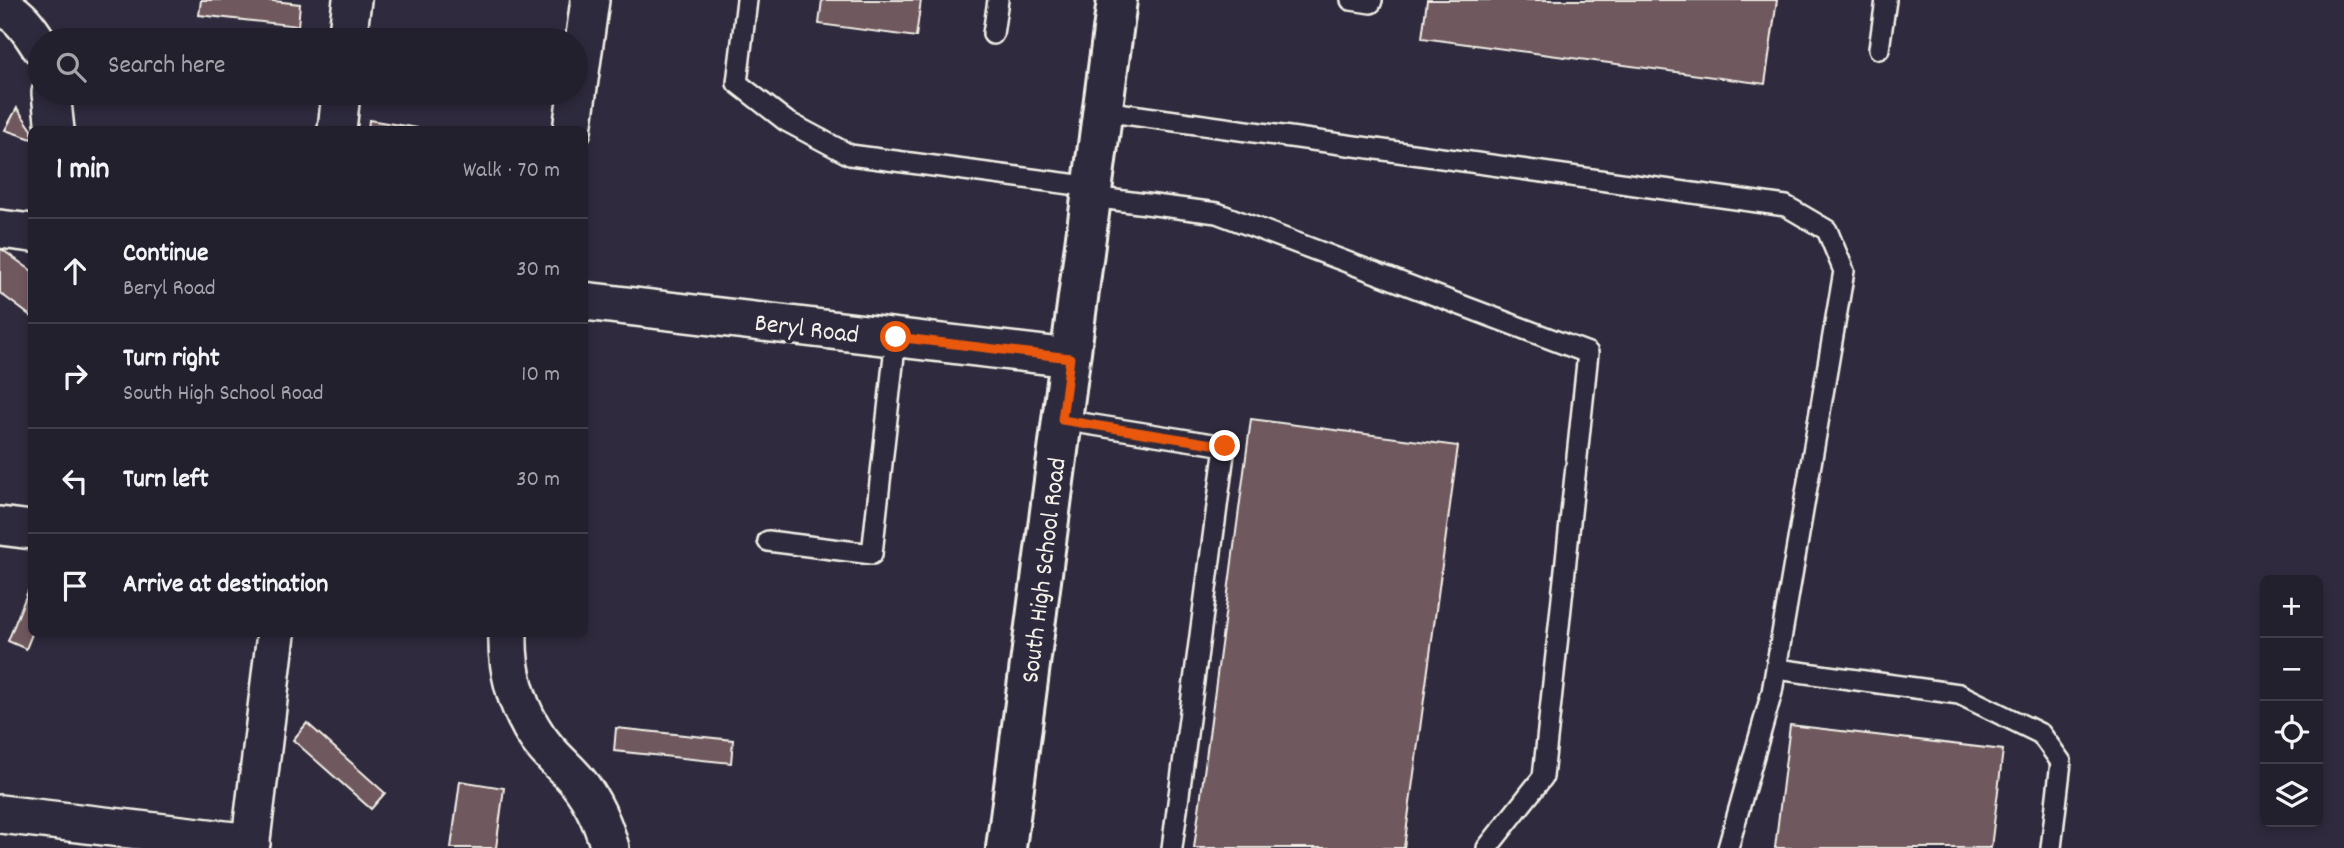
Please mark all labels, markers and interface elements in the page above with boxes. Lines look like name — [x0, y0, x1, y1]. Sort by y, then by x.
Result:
search box — [28, 28, 588, 105]
icon: search — [52, 48, 90, 86]
text: Search here — [108, 48, 226, 85]
text: 1 min — [56, 150, 109, 193]
text: Walk · 70 m — [463, 155, 560, 188]
text: Continue — [123, 236, 208, 273]
icon: ahead — [56, 252, 94, 290]
text: 30 m — [516, 254, 560, 287]
text: Beryl Road — [123, 273, 216, 306]
street label: Beryl Road — [752, 306, 861, 355]
route start — [880, 321, 911, 352]
text: Turn right — [123, 341, 220, 378]
icon: right — [56, 357, 94, 395]
text: 10 m — [521, 359, 560, 392]
text: South High School Road — [123, 378, 324, 411]
route end — [1209, 430, 1240, 461]
street label: South High School Road — [1013, 456, 1078, 685]
icon: left — [56, 462, 94, 500]
text: Turn left — [123, 462, 209, 499]
text: 30 m — [516, 464, 560, 497]
icon: arrive — [56, 567, 94, 605]
text: Arrive at destination — [123, 567, 328, 604]
map controls — [2260, 575, 2323, 827]
button: + — [2260, 575, 2323, 638]
button: − — [2260, 638, 2323, 701]
button: locate — [2260, 701, 2323, 764]
button: layers — [2260, 764, 2323, 827]

